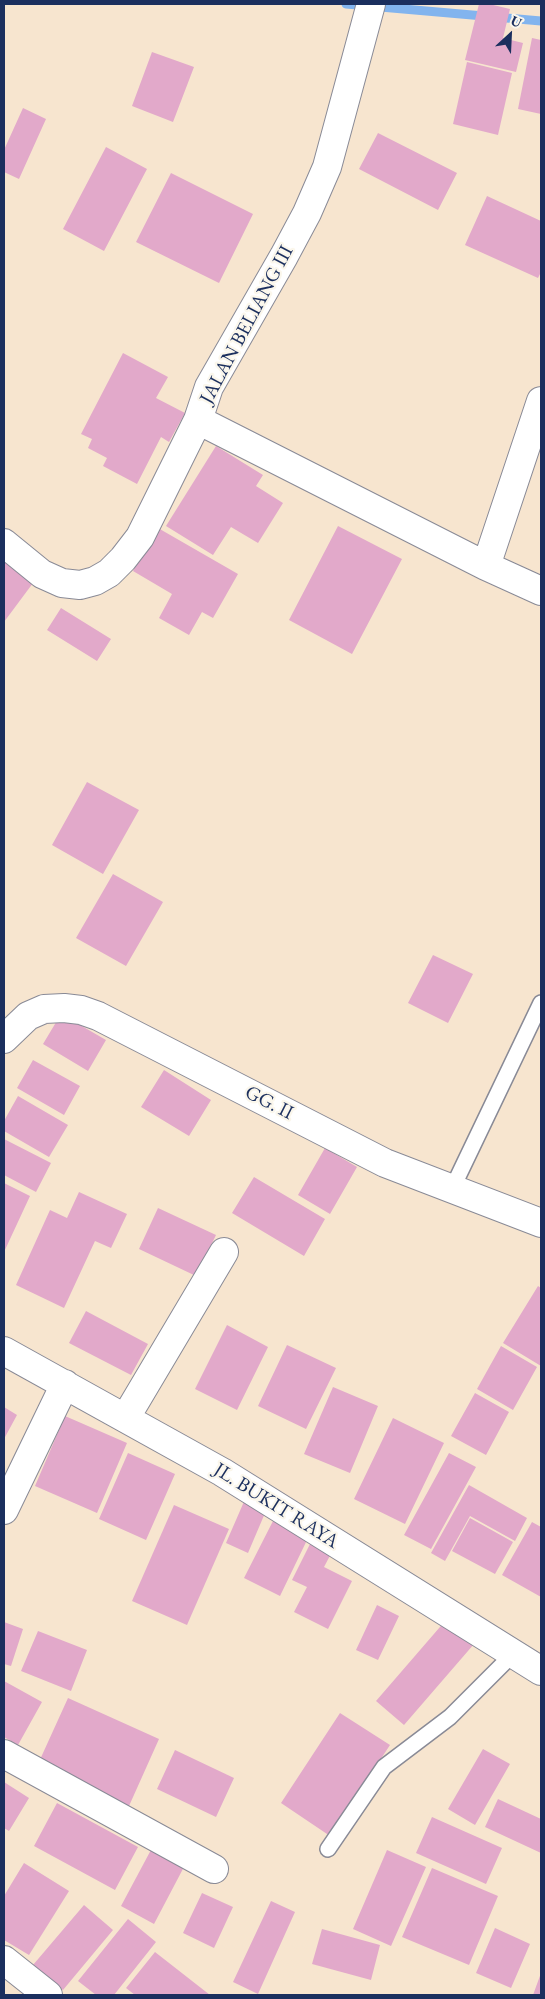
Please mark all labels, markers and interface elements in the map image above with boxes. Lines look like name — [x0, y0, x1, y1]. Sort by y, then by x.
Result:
north arrow — [485, 10, 535, 60]
text: U — [508, 11, 525, 32]
street label: JALAN BELIANG III — [195, 242, 299, 408]
street label: GG. II — [241, 1081, 297, 1125]
street label: JL. BUKIT RAYA — [209, 1458, 343, 1554]

